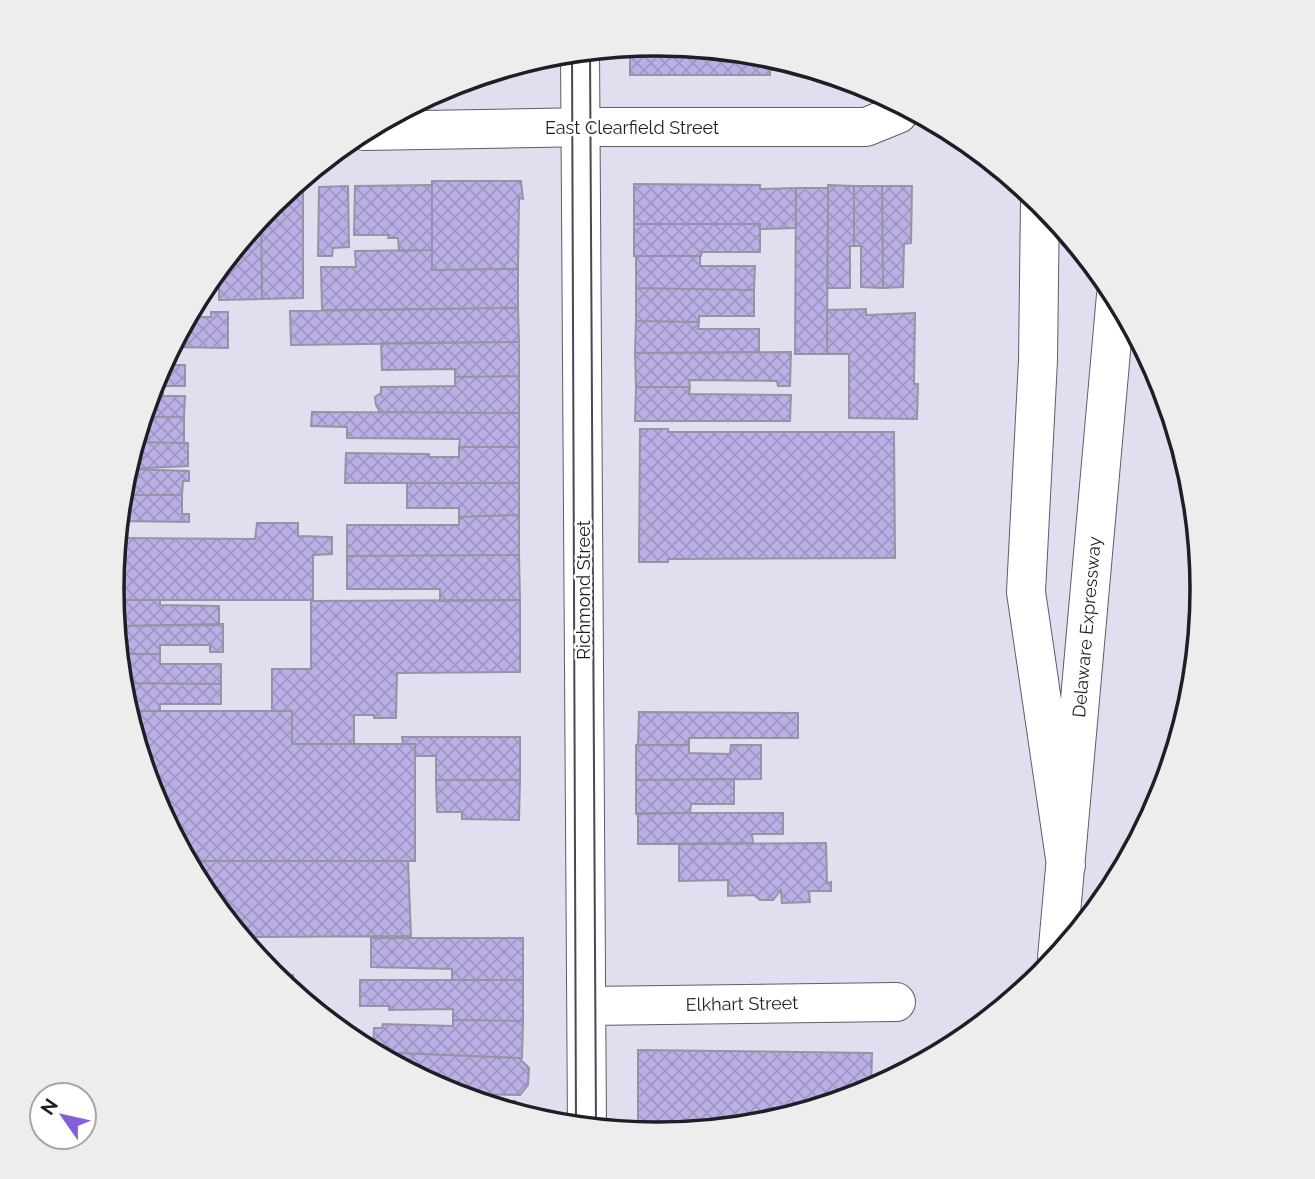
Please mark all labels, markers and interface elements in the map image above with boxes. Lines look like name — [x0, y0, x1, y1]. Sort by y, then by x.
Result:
street label: East Clearfield Street — [545, 117, 719, 138]
street label: Richmond Street — [573, 520, 594, 660]
street label: Delaware Expressway — [1068, 535, 1105, 718]
street label: Elkhart Street — [686, 992, 798, 1015]
north arrow — [28, 1081, 98, 1151]
text: N — [36, 1094, 62, 1119]

